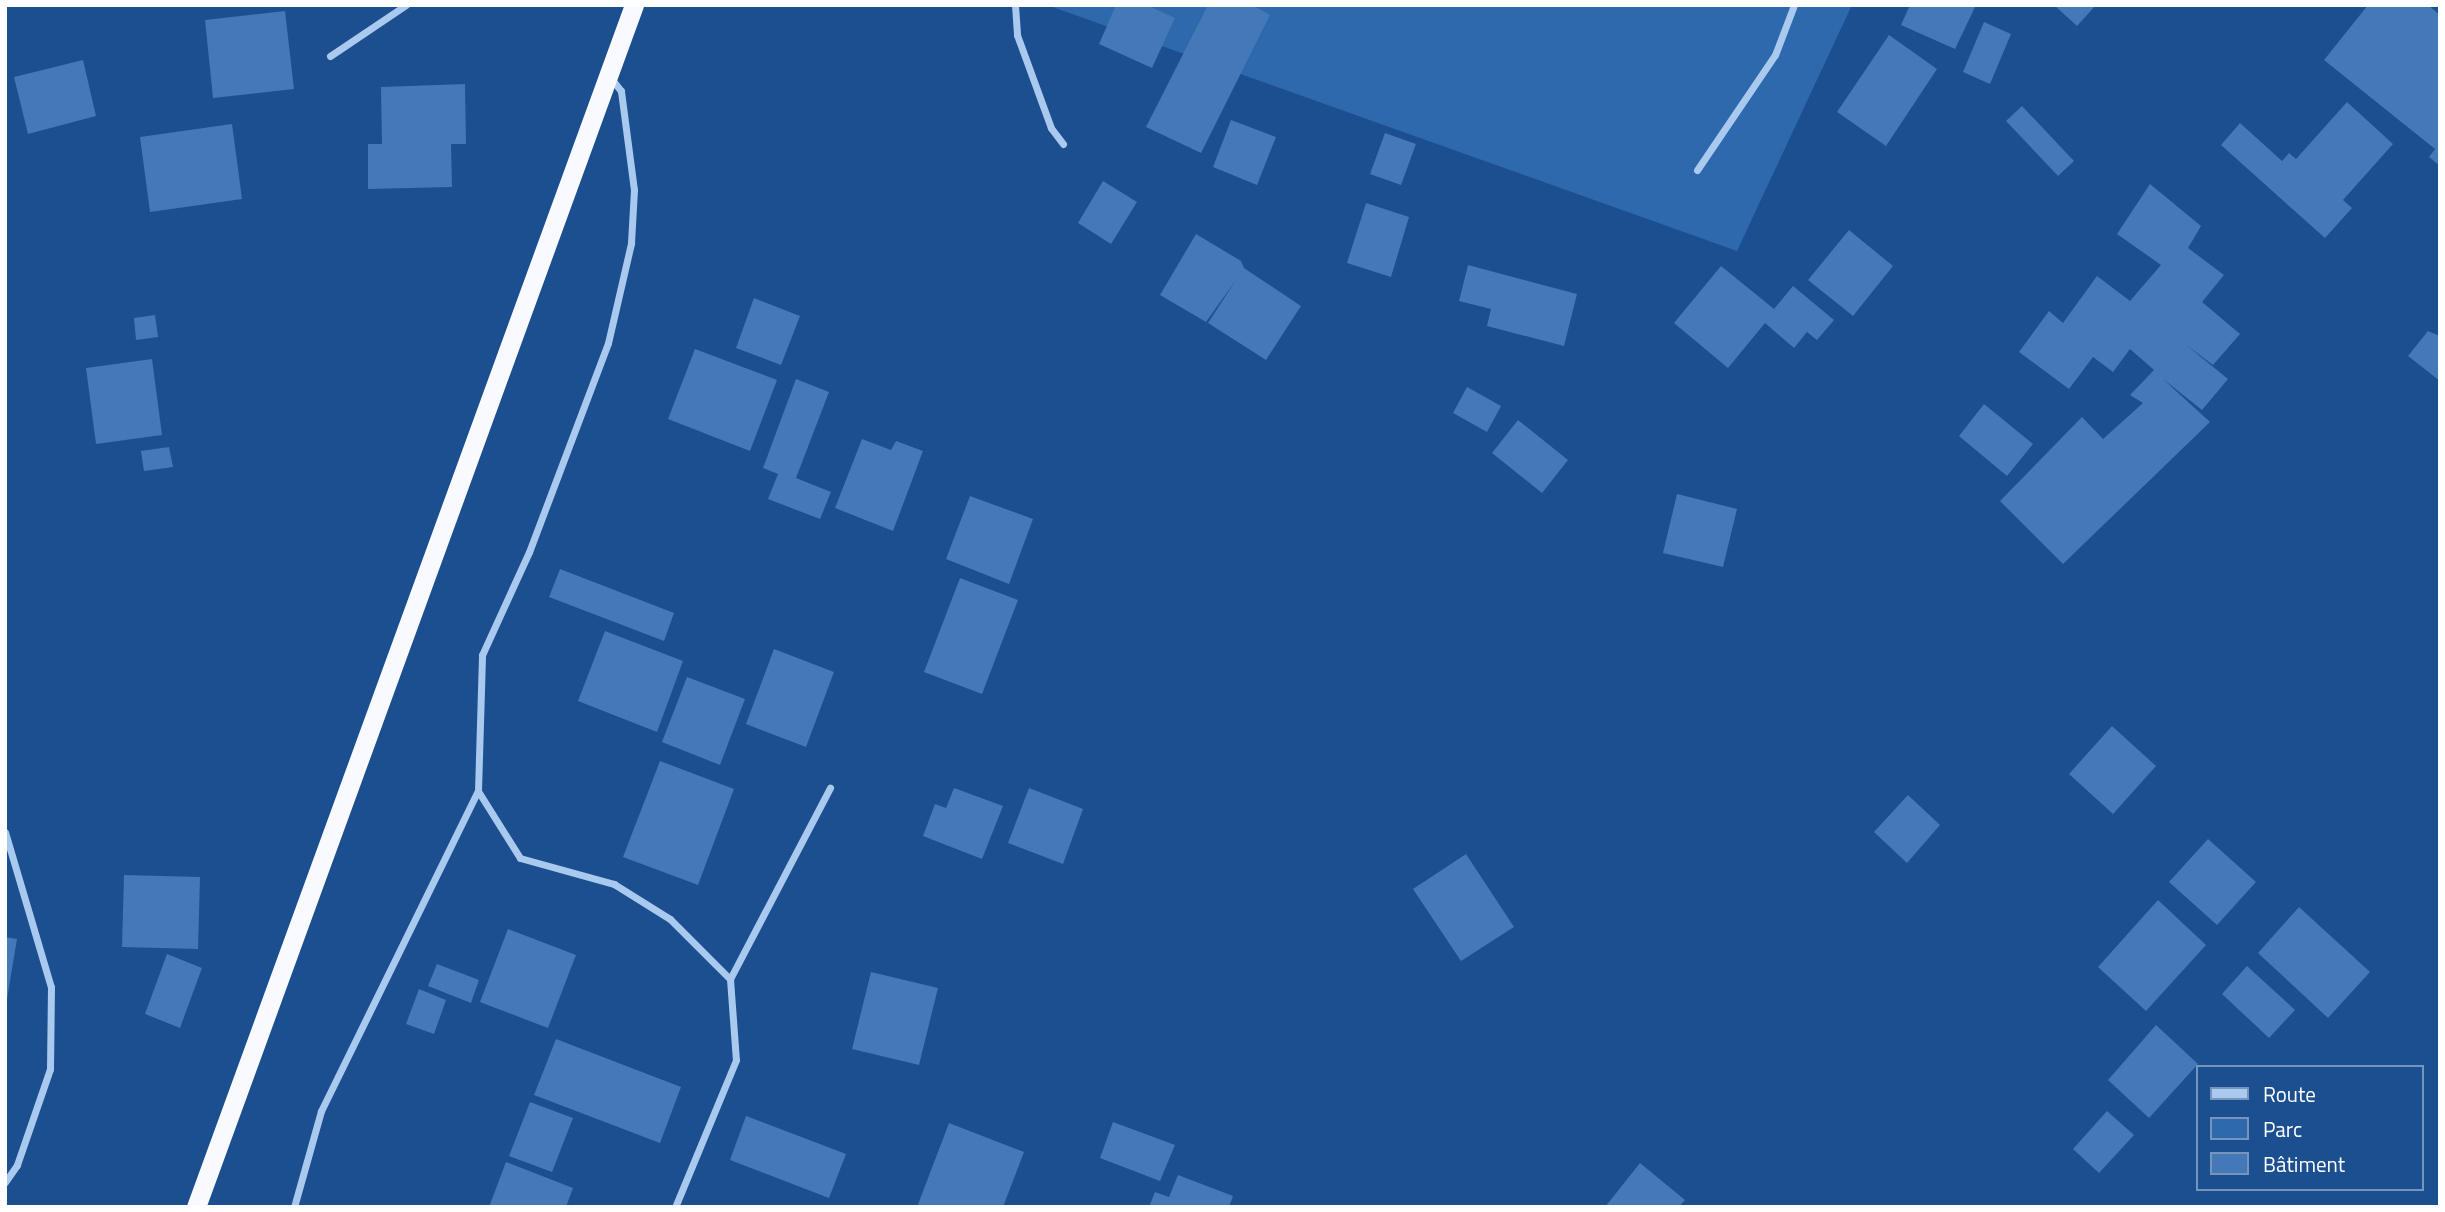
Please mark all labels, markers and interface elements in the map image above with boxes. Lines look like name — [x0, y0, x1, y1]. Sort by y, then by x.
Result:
legend — [2196, 1065, 2424, 1191]
text: Route — [2263, 1078, 2316, 1110]
text: Parc — [2263, 1113, 2302, 1145]
text: Bâtiment — [2263, 1148, 2345, 1180]

